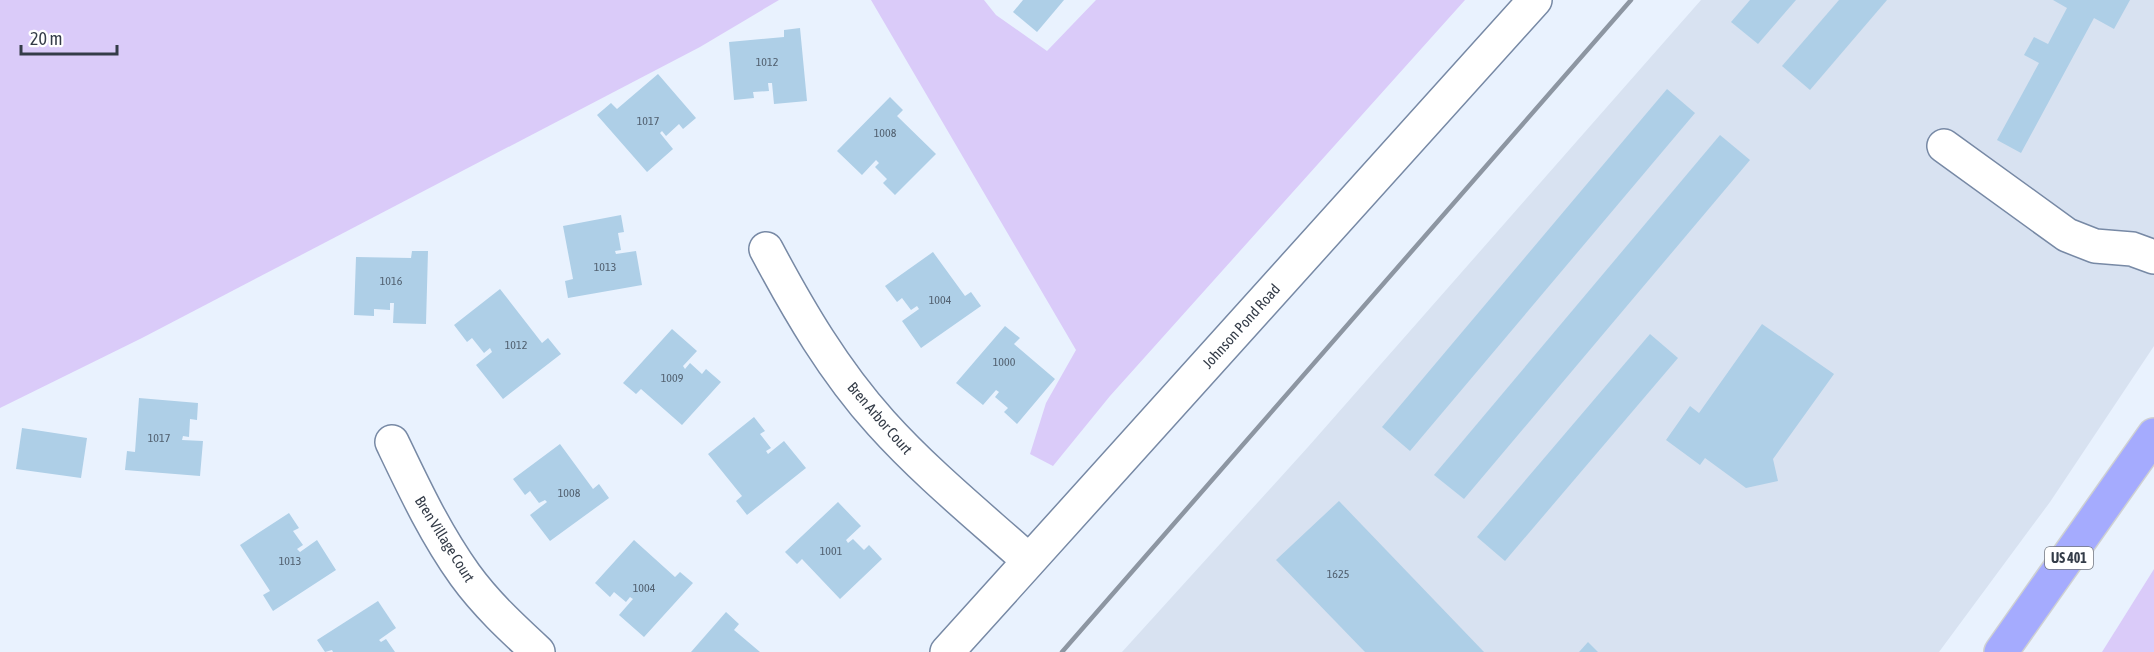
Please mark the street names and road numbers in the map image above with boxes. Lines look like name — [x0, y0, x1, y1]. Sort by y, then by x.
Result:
street label: Johnson Pond Road — [1199, 280, 1283, 372]
street label: Bren Arbor Court — [844, 379, 916, 457]
street label: Bren Village Court — [412, 493, 478, 585]
road number: US 401 — [2045, 547, 2093, 569]

